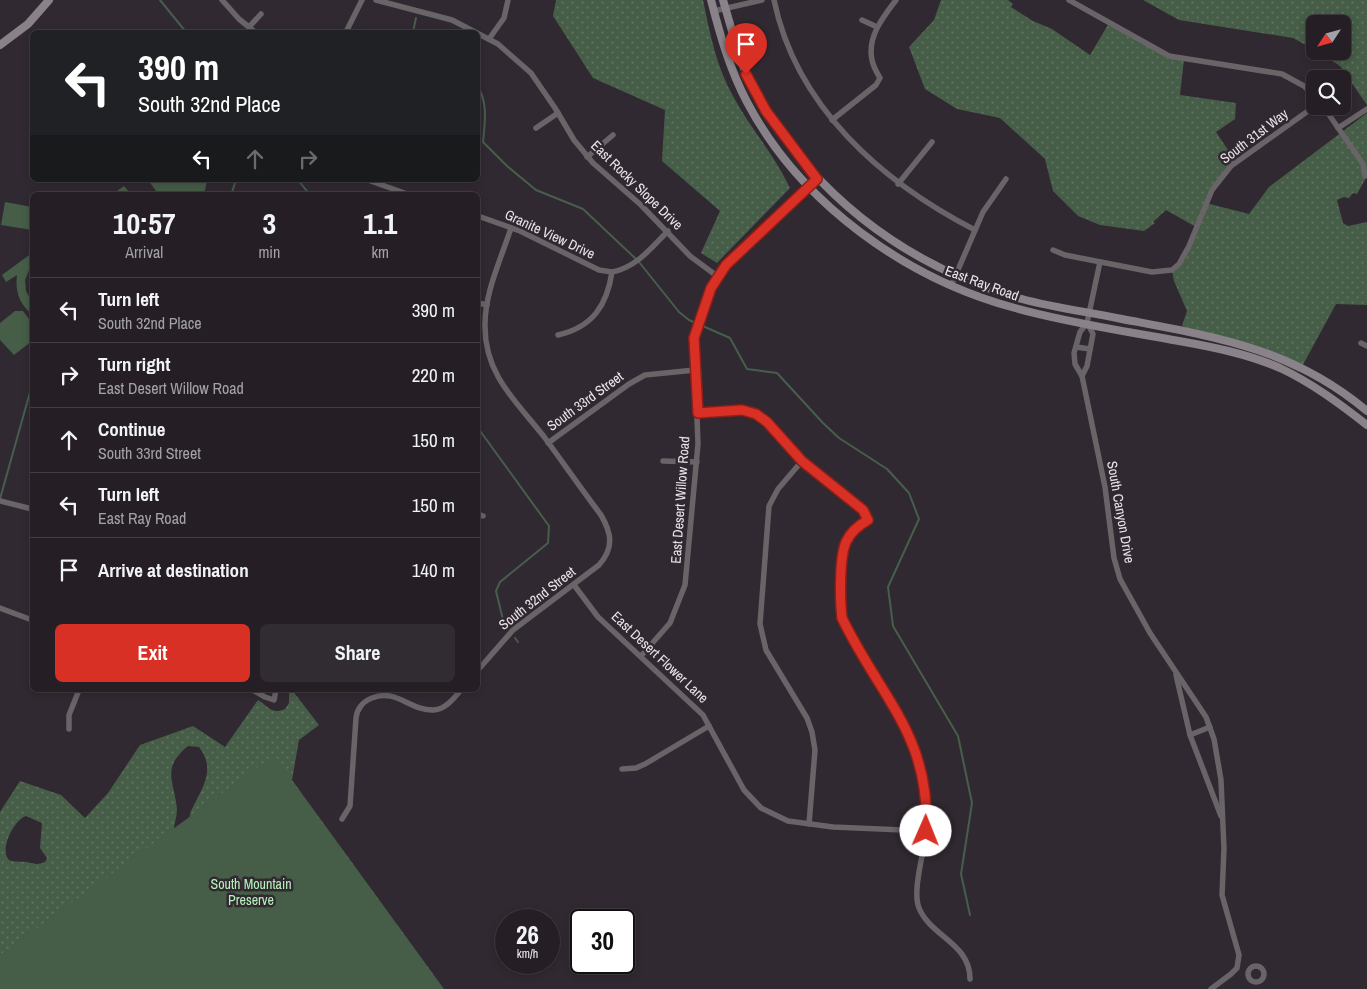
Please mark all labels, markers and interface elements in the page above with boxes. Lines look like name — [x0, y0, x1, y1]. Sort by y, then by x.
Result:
north arrow — [1306, 15, 1351, 60]
map controls — [1306, 15, 1351, 115]
pin — [725, 23, 767, 74]
icon: arrive — [732, 30, 760, 58]
text: 390 m — [138, 44, 219, 91]
icon: left — [55, 50, 120, 115]
button: search — [1306, 70, 1351, 115]
text: South 32nd Place — [138, 89, 280, 119]
street label: South 31st Way — [1216, 104, 1292, 167]
street label: East Rocky Slope Drive — [587, 136, 687, 234]
icon: left — [188, 145, 216, 173]
icon: ahead — [241, 145, 269, 173]
icon: right — [294, 145, 322, 173]
text: 10:57 — [113, 203, 176, 243]
text: 3 — [263, 203, 276, 243]
text: 1.1 — [363, 203, 397, 243]
street label: Granite View Drive — [502, 205, 598, 263]
text: Arrival — [125, 241, 163, 263]
text: min — [258, 241, 280, 263]
text: km — [371, 241, 389, 263]
street label: East Ray Road — [943, 261, 1021, 305]
text: Turn left — [98, 286, 159, 312]
icon: left — [55, 296, 83, 324]
text: 390 m — [412, 297, 455, 323]
text: South 32nd Place — [98, 312, 202, 334]
text: Turn right — [98, 351, 170, 377]
icon: right — [55, 361, 83, 389]
text: 220 m — [412, 362, 455, 388]
street label: South 33rd Street — [543, 367, 627, 435]
text: East Desert Willow Road — [98, 377, 244, 399]
text: Continue — [98, 416, 166, 442]
icon: ahead — [55, 426, 83, 454]
text: 150 m — [412, 427, 455, 453]
street label: East Desert Willow Road — [667, 436, 693, 564]
text: South 33rd Street — [98, 442, 201, 464]
street label: South Canyon Drive — [1103, 460, 1139, 564]
text: Turn left — [98, 481, 159, 507]
icon: left — [55, 491, 83, 519]
text: 150 m — [412, 492, 455, 518]
text: East Ray Road — [98, 507, 186, 529]
icon: arrive — [55, 556, 83, 584]
text: Arrive at destination — [98, 557, 249, 583]
text: 140 m — [412, 557, 455, 583]
street label: South 32nd Street — [495, 562, 579, 634]
street label: East Desert Flower Lane — [608, 607, 712, 707]
button: Exit — [55, 624, 250, 682]
button: Share — [260, 624, 455, 682]
position arrow — [899, 804, 951, 856]
park label: South Mountain Preserve — [210, 875, 292, 909]
speed limit sign: 30 — [570, 909, 635, 974]
text: 26 — [516, 918, 539, 952]
text: km/h — [517, 946, 538, 962]

